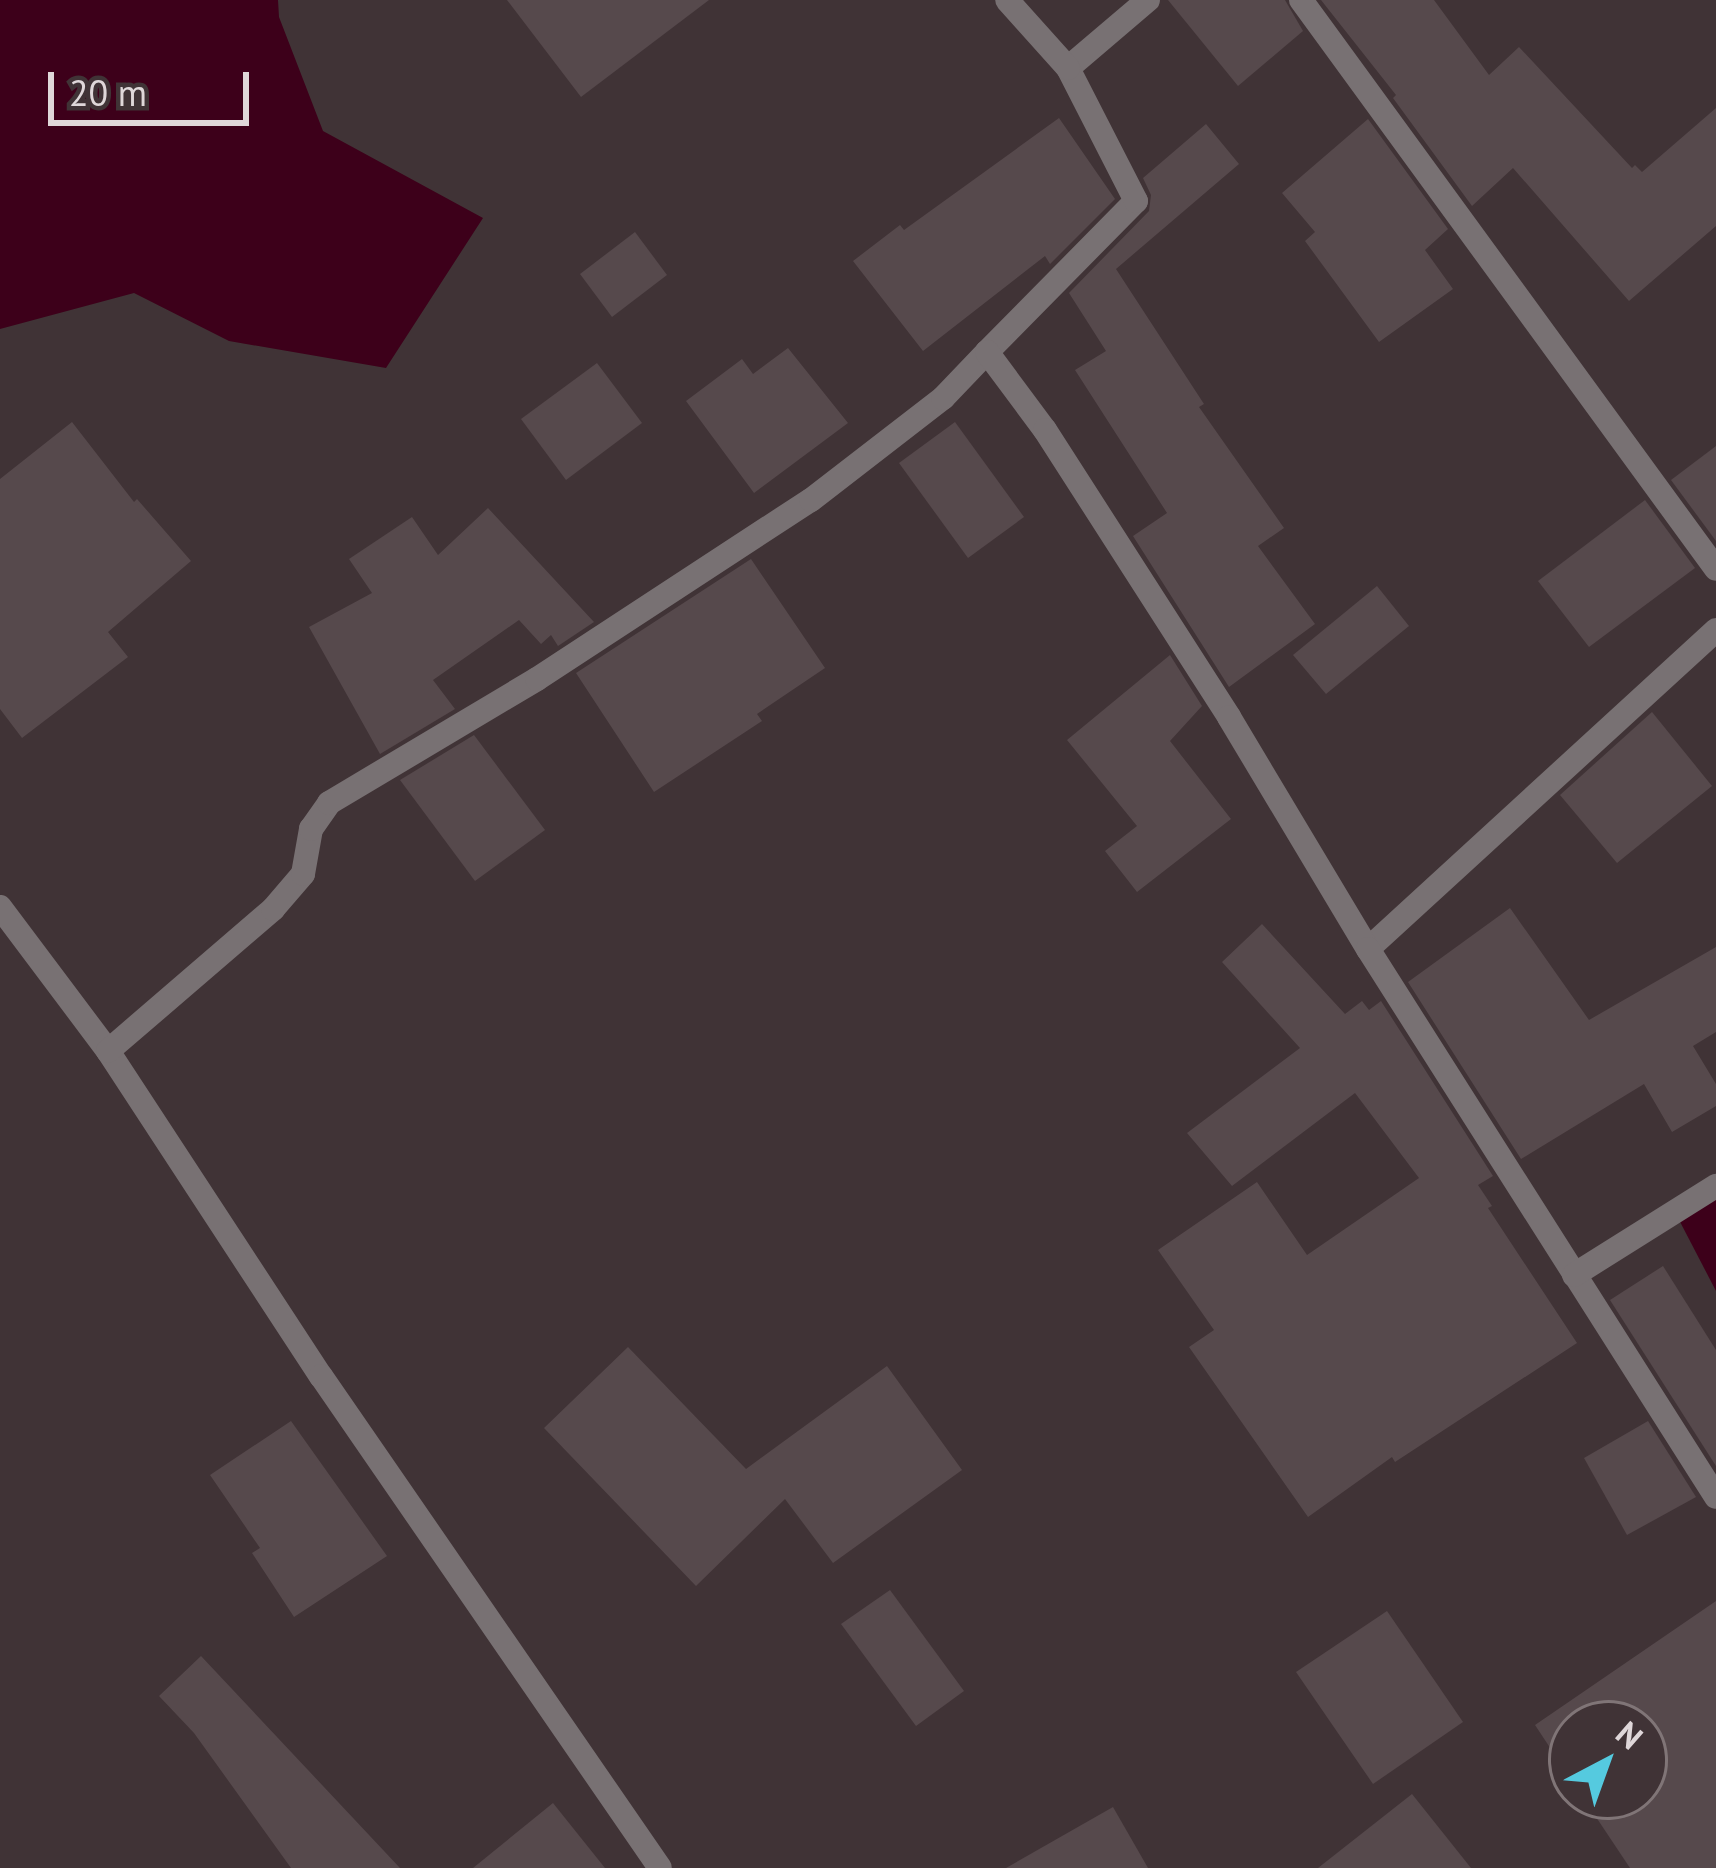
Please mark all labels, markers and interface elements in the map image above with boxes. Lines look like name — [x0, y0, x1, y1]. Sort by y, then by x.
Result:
scale bar — [54, 48, 255, 122]
text: 20 m — [69, 69, 147, 116]
north arrow — [1548, 1700, 1668, 1820]
text: N — [1608, 1711, 1652, 1758]

